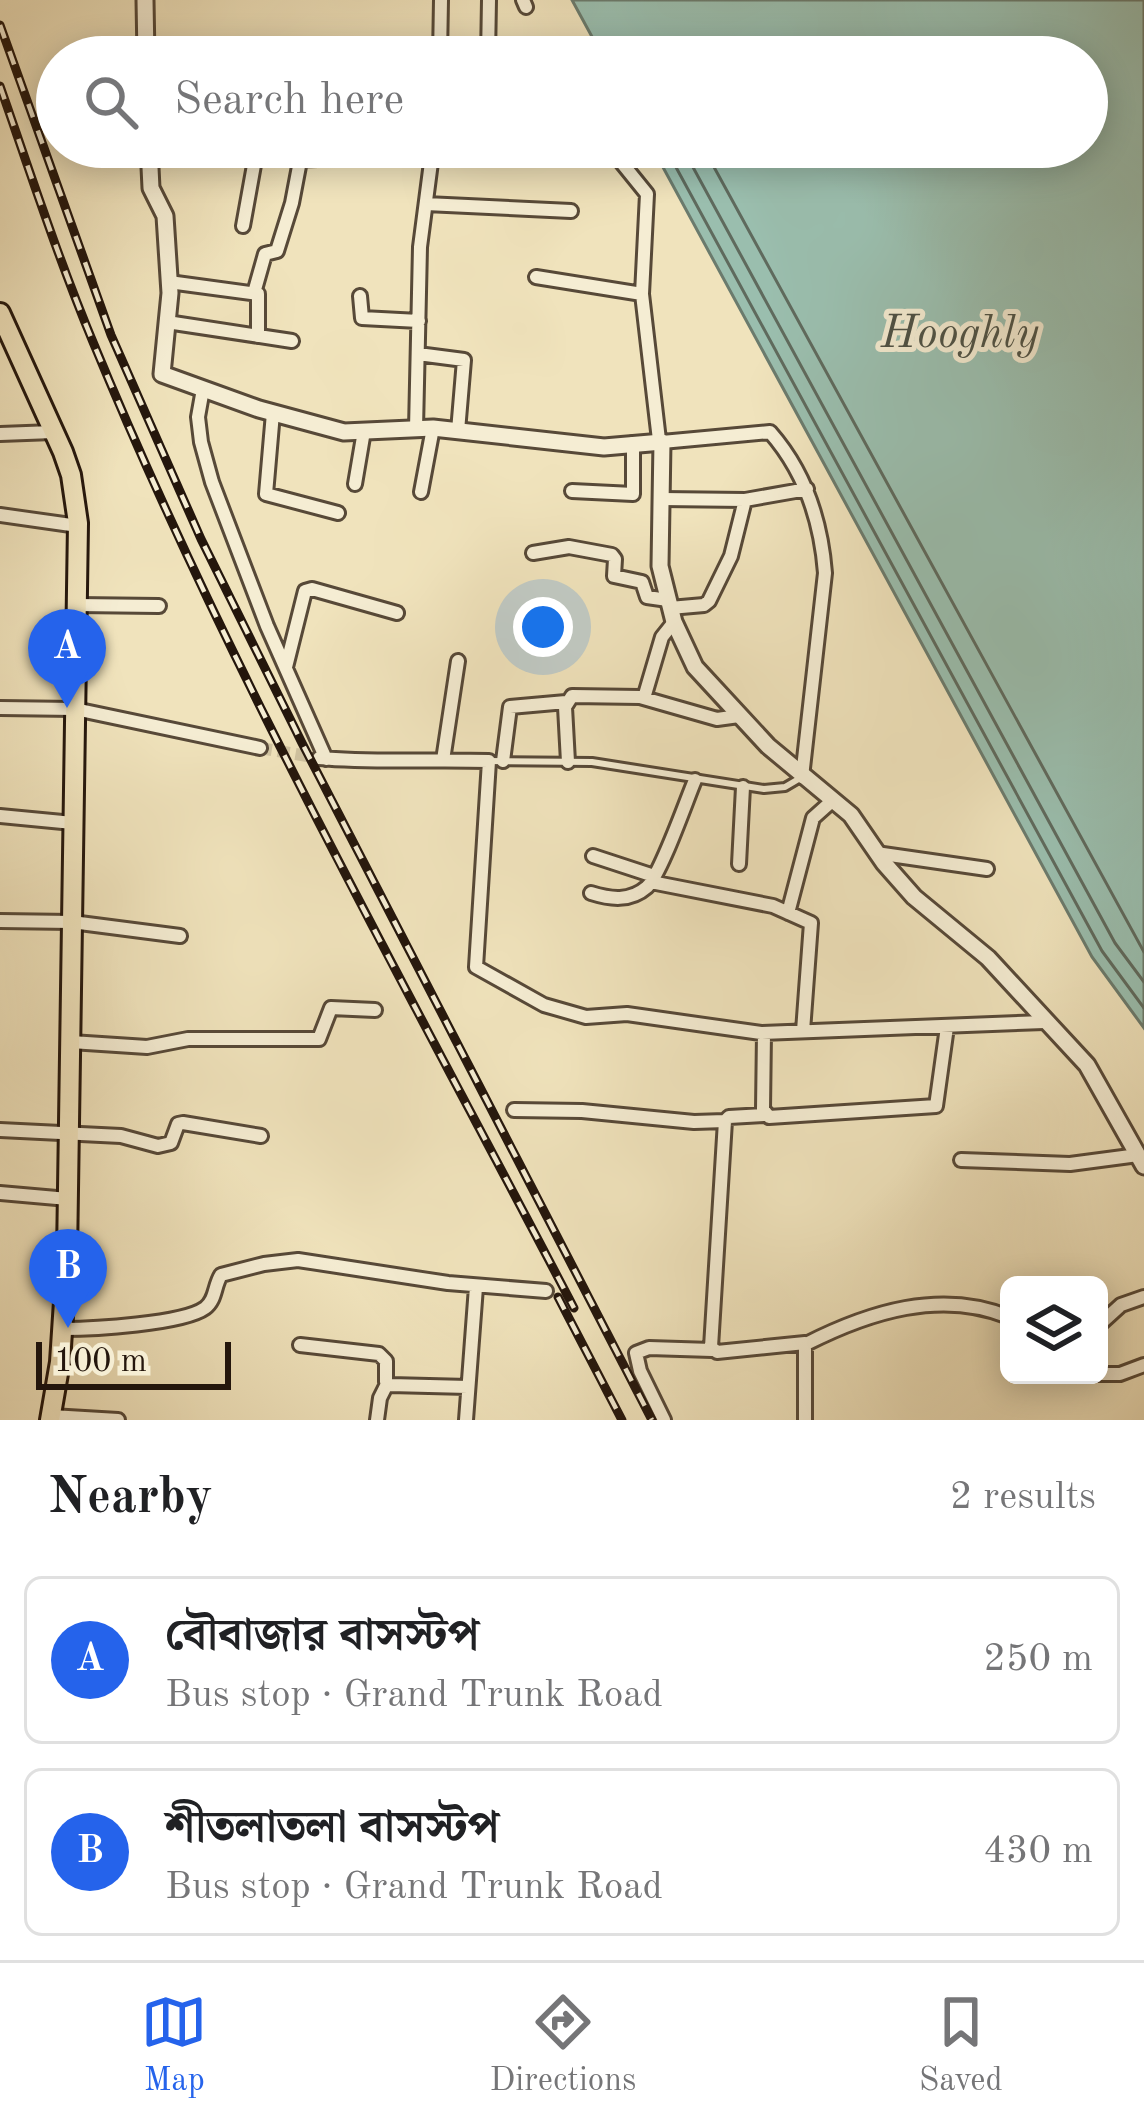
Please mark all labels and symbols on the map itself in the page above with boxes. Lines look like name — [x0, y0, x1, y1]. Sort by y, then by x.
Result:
water label: Hooghly — [880, 313, 1039, 358]
your location — [513, 597, 573, 657]
pin: A — [28, 609, 106, 708]
pin: B — [29, 1229, 107, 1328]
scale bar — [36, 1336, 231, 1389]

